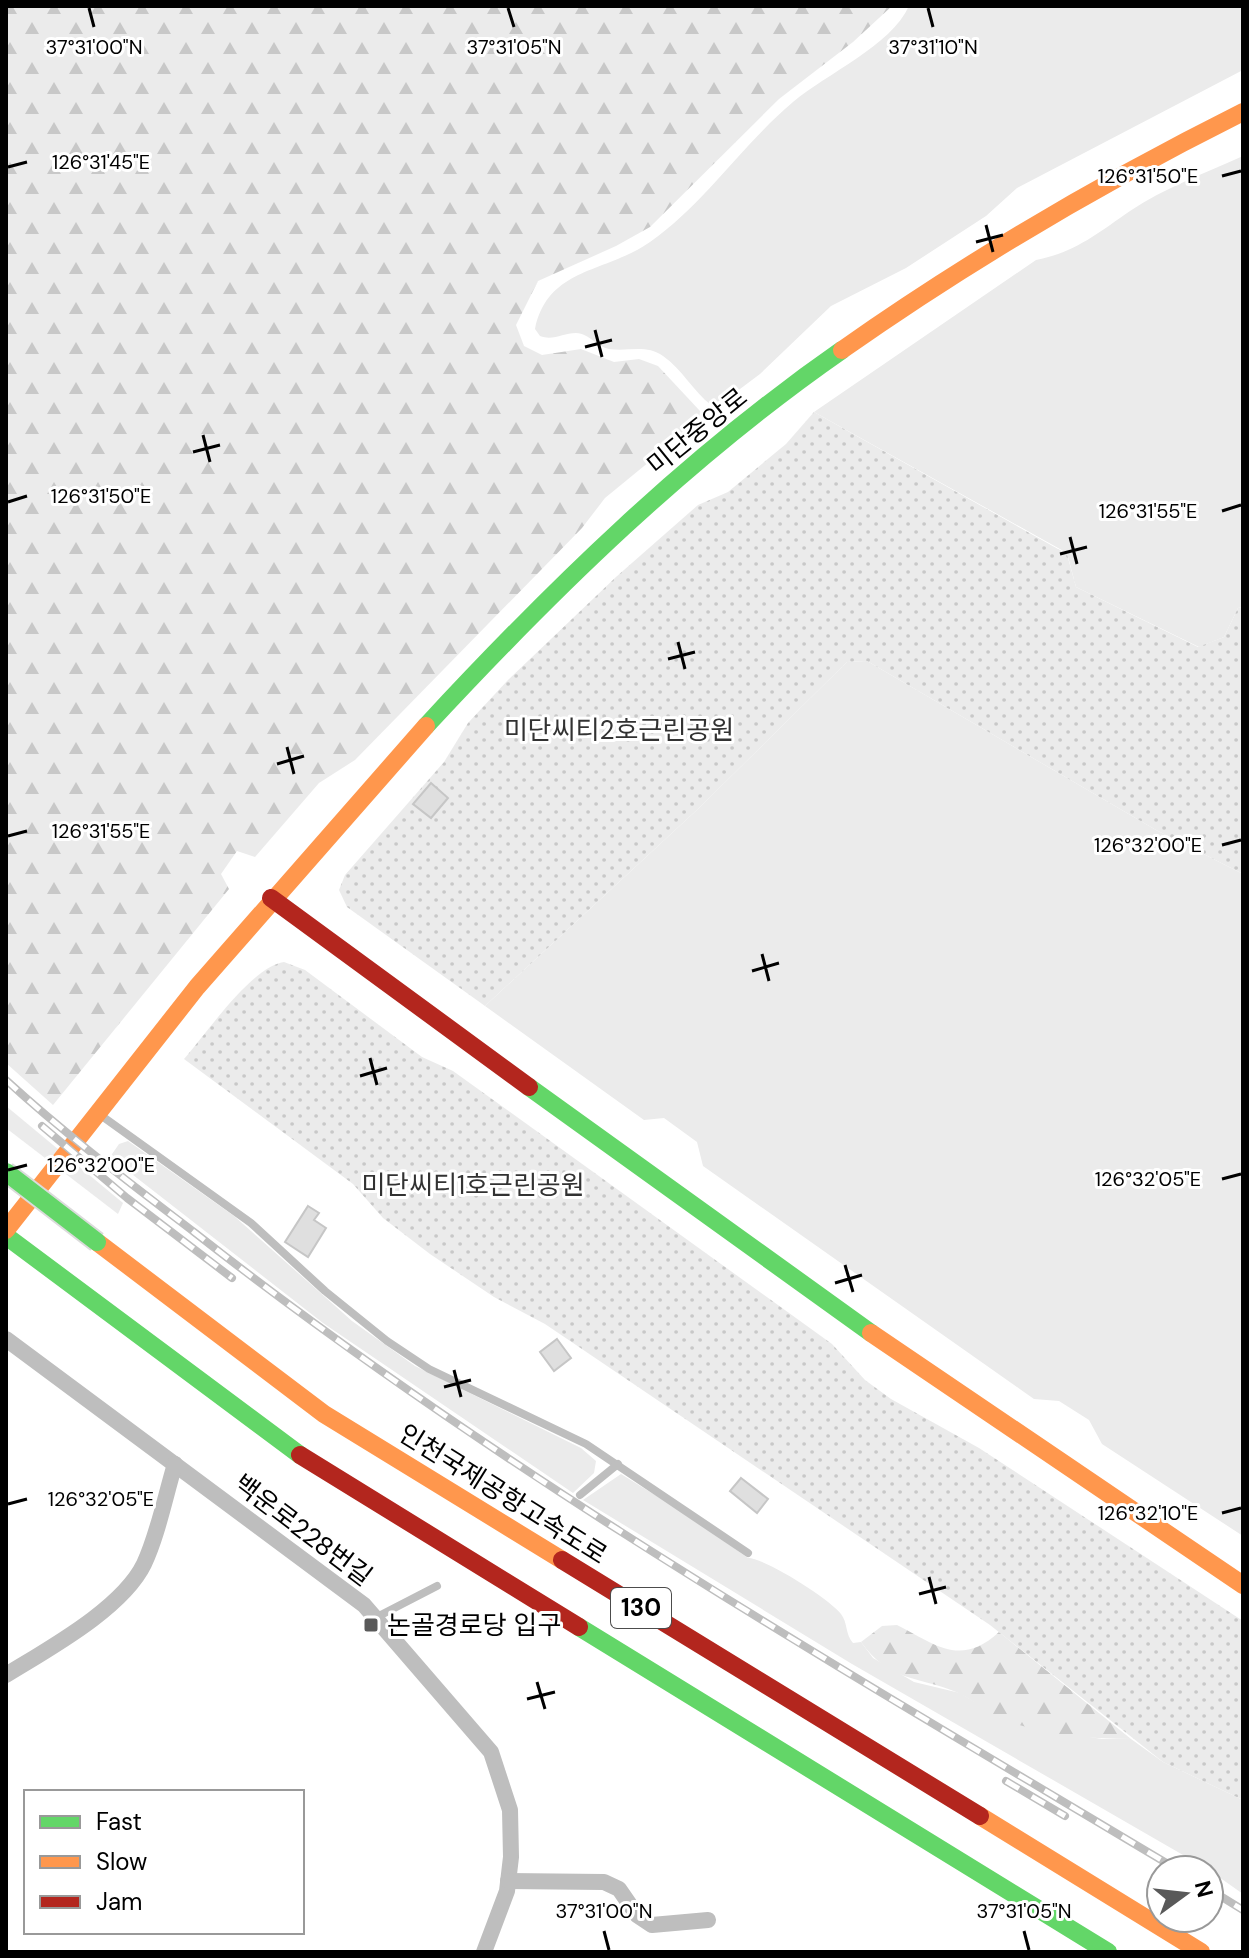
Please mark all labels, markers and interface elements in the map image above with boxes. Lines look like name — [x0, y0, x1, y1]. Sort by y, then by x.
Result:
text: 37°31'00"N — [46, 34, 142, 60]
text: 37°31'05"N — [466, 34, 562, 60]
text: 37°31'10"N — [888, 34, 978, 60]
text: 126°31'45"E — [52, 149, 150, 175]
text: 126°31'50"E — [1098, 163, 1198, 189]
street label: 미단중앙로 — [640, 380, 754, 482]
text: 126°31'50"E — [51, 483, 151, 509]
text: 126°31'55"E — [1099, 498, 1197, 524]
park label: 미단씨티2호근린공원 — [504, 713, 734, 747]
text: 126°31'55"E — [52, 818, 150, 844]
text: 126°32'00"E — [1094, 832, 1202, 858]
text: 126°32'00"E — [47, 1152, 155, 1178]
text: 126°32'05"E — [1095, 1166, 1201, 1192]
park label: 미단씨티1호근린공원 — [361, 1168, 585, 1202]
street label: 인천국제공항고속도로 — [393, 1416, 613, 1572]
street label: 백운로228번길 — [227, 1467, 379, 1593]
text: 126°32'05"E — [48, 1486, 154, 1512]
text: 126°32'10"E — [1098, 1500, 1198, 1526]
road number: 130 — [611, 1588, 671, 1628]
place label: 논골경로당 입구 — [387, 1608, 561, 1642]
marker: 논골경로당 입구 — [362, 1616, 380, 1634]
legend — [24, 1790, 304, 1934]
text: Fast — [96, 1806, 142, 1837]
text: Slow — [96, 1846, 147, 1877]
north arrow — [1145, 1854, 1225, 1934]
text: N — [1188, 1877, 1220, 1900]
text: Jam — [96, 1886, 142, 1917]
text: 37°31'00"N — [556, 1898, 652, 1924]
text: 37°31'05"N — [976, 1898, 1072, 1924]

